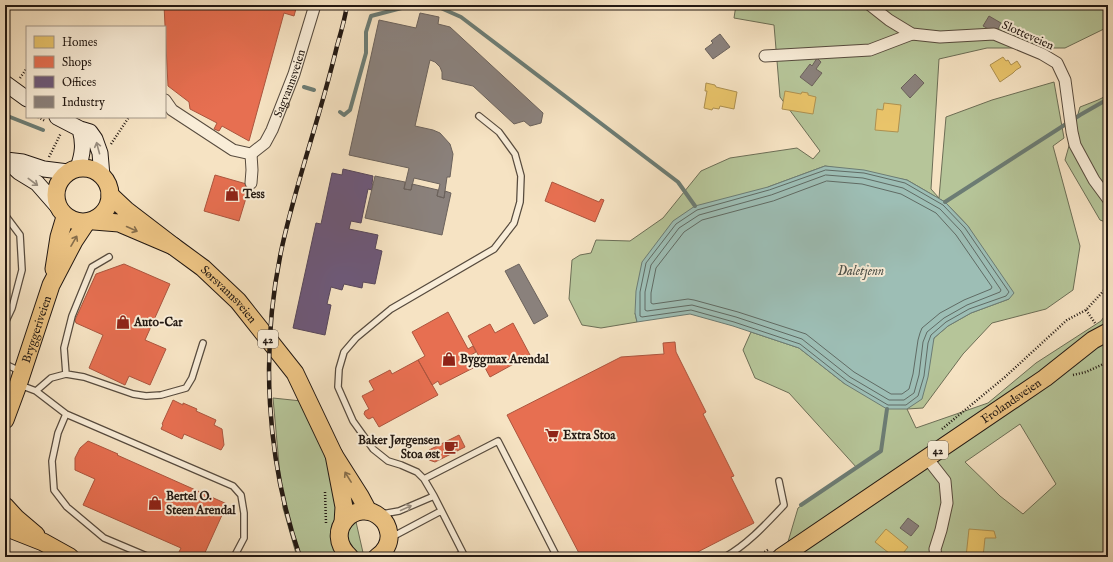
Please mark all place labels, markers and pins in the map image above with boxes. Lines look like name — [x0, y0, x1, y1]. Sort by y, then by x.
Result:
shop icon: Tess — [224, 186, 240, 202]
place label: Tess — [242, 187, 265, 202]
shop icon: Auto-Car — [115, 314, 131, 330]
place label: Auto-Car — [133, 315, 183, 330]
shop icon: Byggmax Arendal — [441, 351, 457, 367]
place label: Byggmax Arendal — [460, 352, 550, 368]
supermarket icon: Extra Stoa — [544, 427, 560, 443]
place label: Extra Stoa — [563, 428, 616, 443]
place label: Baker Jørgensen Stoa øst — [358, 433, 441, 462]
cafe icon: Baker Jørgensen Stoa øst — [443, 439, 459, 455]
place label: Bertel O. Steen Arendal — [166, 489, 236, 518]
shop icon: Bertel O. Steen Arendal — [147, 495, 163, 511]

